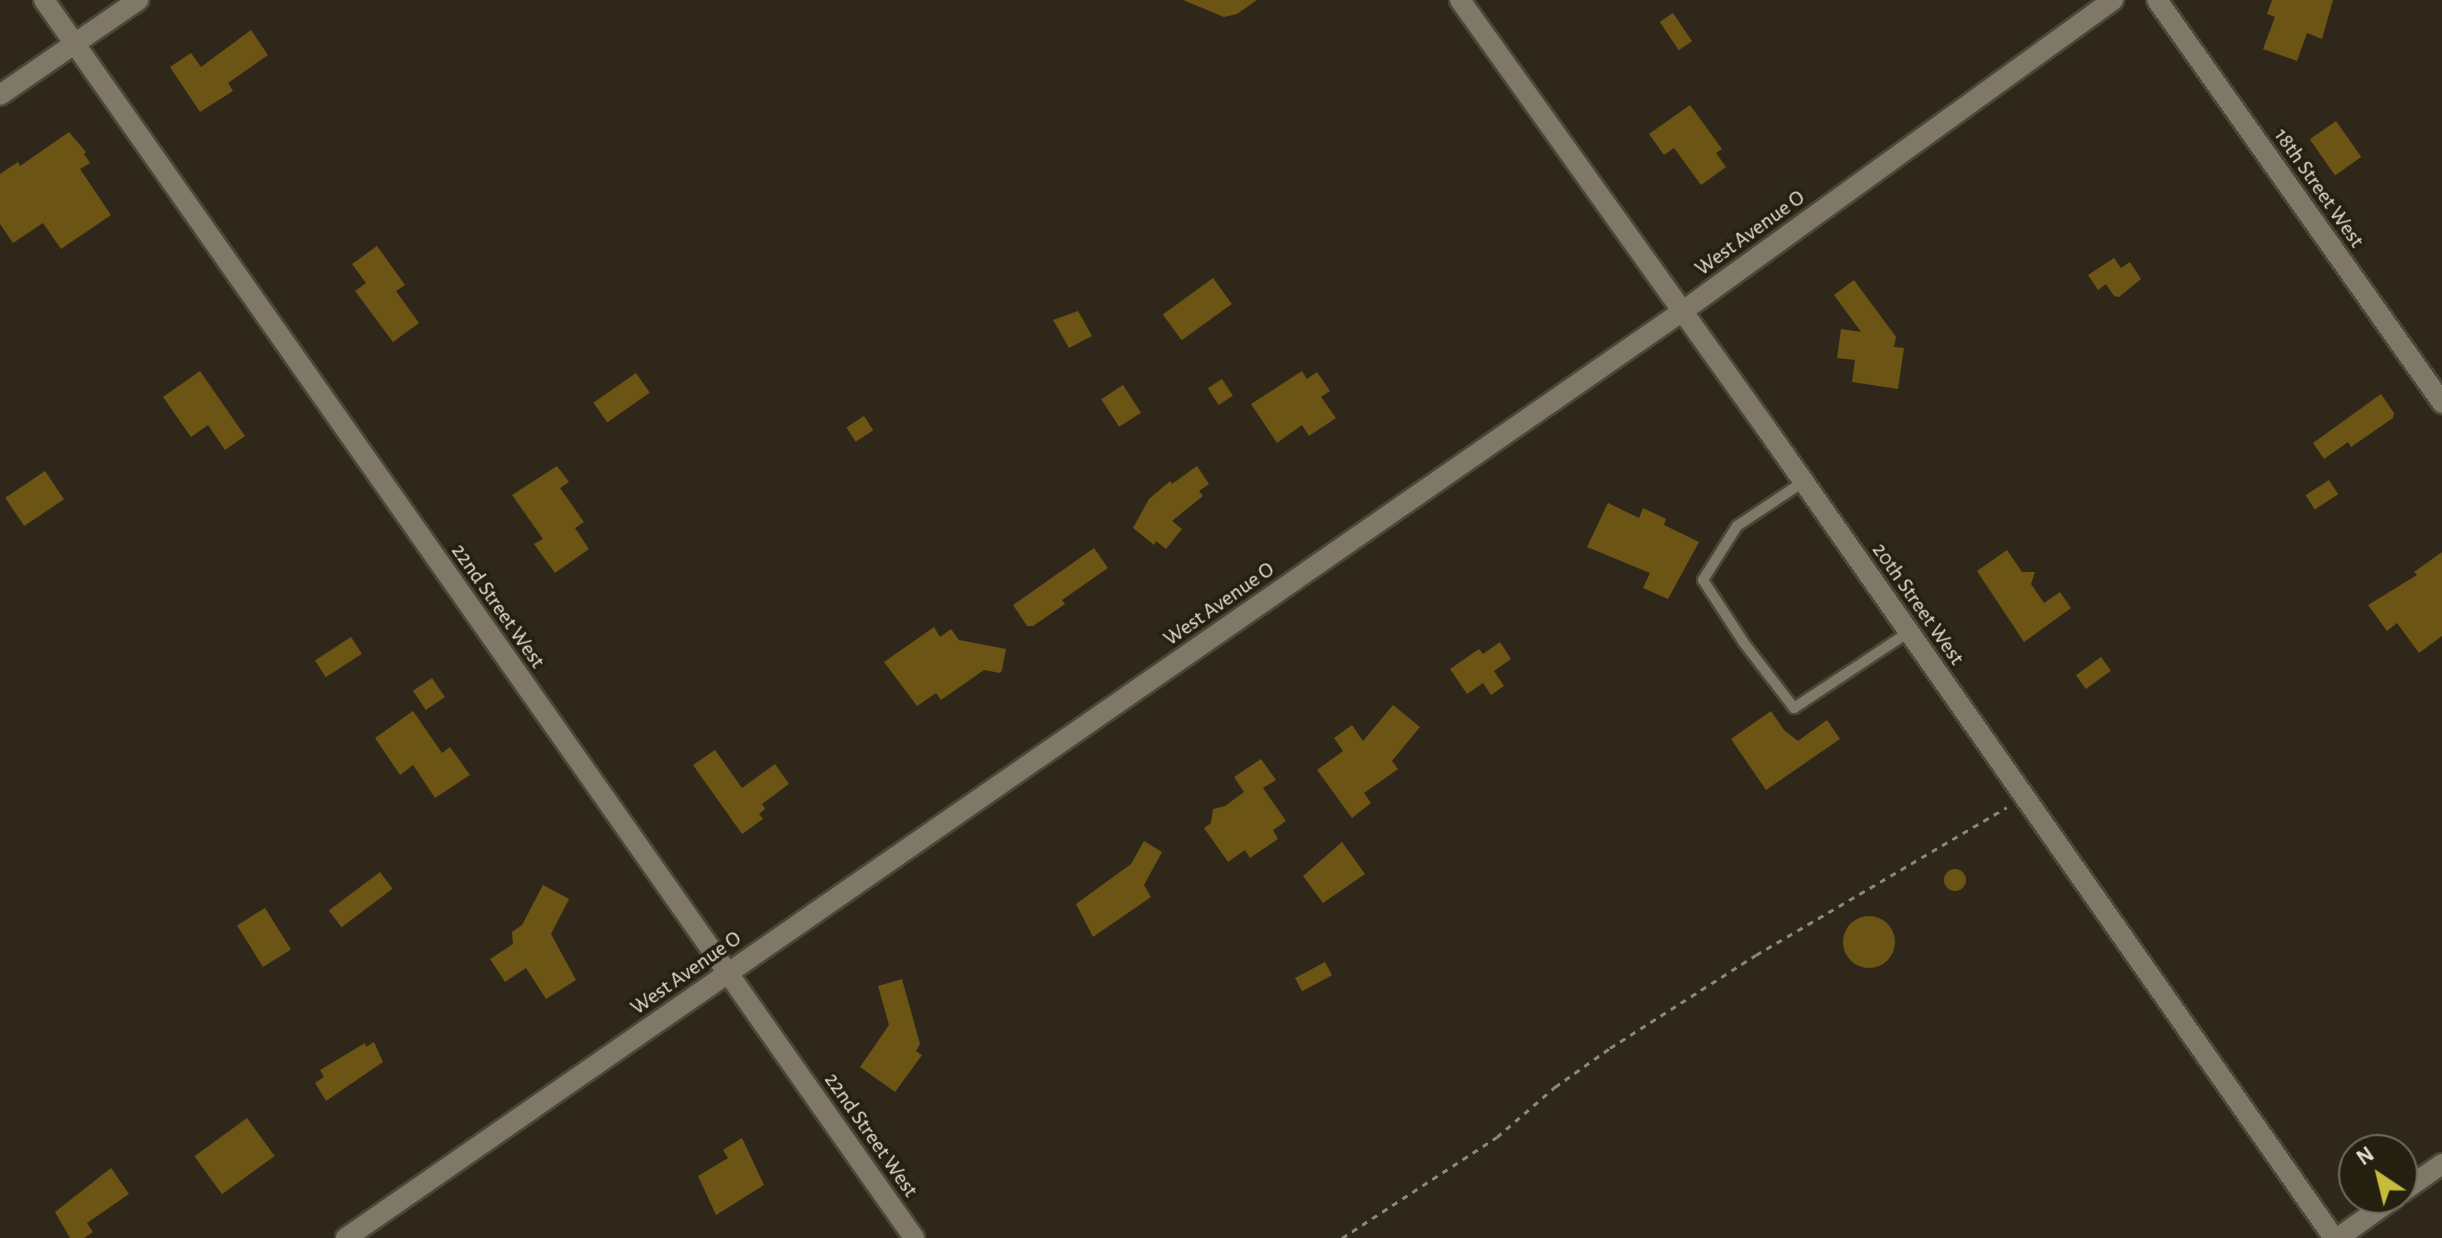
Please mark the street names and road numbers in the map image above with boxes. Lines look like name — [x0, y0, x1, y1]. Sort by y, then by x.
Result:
street label: 18th Street West — [2268, 123, 2370, 253]
street label: West Avenue O — [1690, 184, 1810, 282]
street label: 20th Street West — [1866, 538, 1970, 670]
street label: 22nd Street West — [445, 539, 551, 673]
street label: West Avenue O — [1158, 556, 1280, 652]
street label: West Avenue O — [625, 925, 747, 1021]
street label: 22nd Street West — [818, 1068, 924, 1202]

